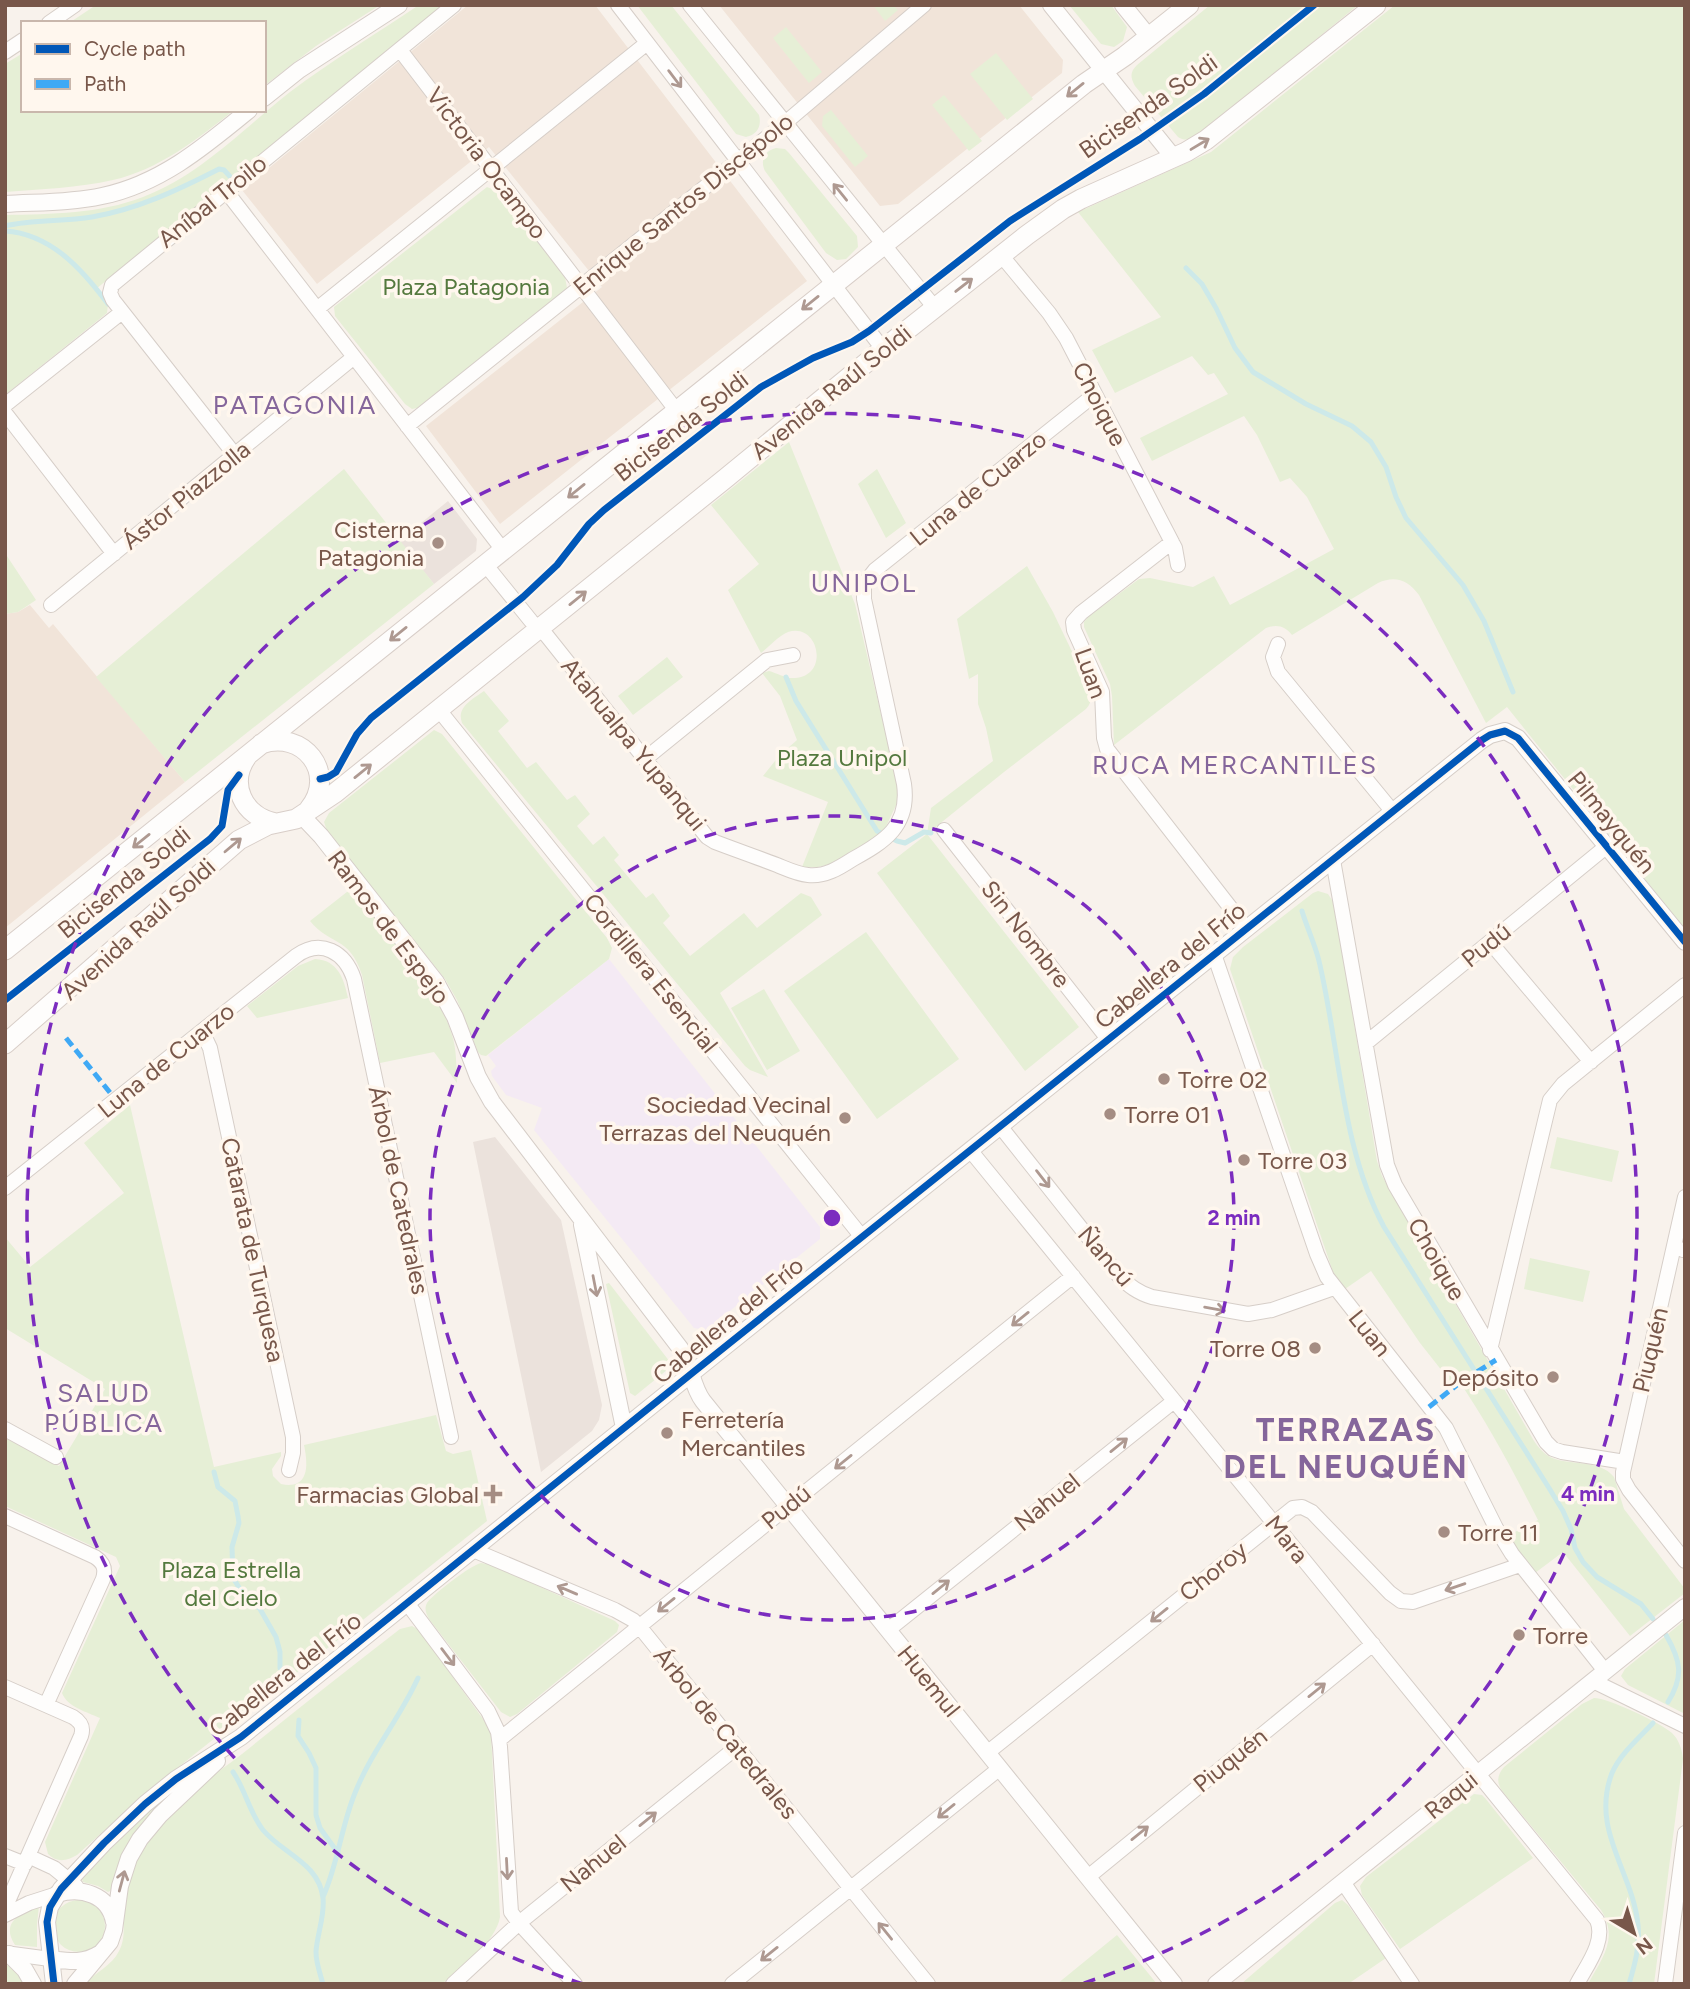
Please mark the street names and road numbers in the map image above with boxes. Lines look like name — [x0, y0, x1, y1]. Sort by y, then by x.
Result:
street label: Bicisenda Soldi — [1073, 48, 1223, 164]
street label: Victoria Ocampo — [421, 81, 553, 245]
street label: Enrique Santos Discépolo — [567, 106, 799, 302]
street label: Aníbal Troilo — [152, 148, 272, 254]
street label: Avenida Raúl Soldi — [745, 318, 917, 466]
street label: Choique — [1067, 357, 1133, 451]
street label: Bicisenda Soldi — [608, 365, 754, 487]
street label: Luna de Cuarzo — [904, 424, 1052, 552]
street label: Ástor Piazzolla — [116, 435, 256, 555]
street label: Luan — [1069, 644, 1113, 702]
street label: Atahualpa Yupanqui — [555, 652, 713, 836]
street label: Pilmayquén — [1562, 765, 1662, 879]
street label: Bicisenda Soldi — [52, 820, 196, 944]
street label: Ramos de Espejo — [322, 844, 456, 1010]
street label: Avenida Raúl Soldi — [55, 852, 221, 1006]
street label: Sin Nombre — [975, 875, 1077, 993]
street label: Cordillera Esencial — [578, 887, 724, 1059]
street label: Cabellera del Frío — [1089, 895, 1251, 1035]
street label: Pudú — [1456, 917, 1516, 973]
street label: Luna de Cuarzo — [92, 996, 240, 1124]
street label: Árbol de Catedrales — [363, 1083, 435, 1297]
street label: Catarata de Turquesa — [215, 1135, 291, 1365]
street label: Choique — [1402, 1213, 1472, 1305]
street label: Ñancú — [1072, 1220, 1140, 1292]
street label: Cabellera del Frío — [647, 1250, 809, 1390]
street label: Luan — [1343, 1304, 1397, 1362]
street label: Piuquén — [1626, 1305, 1674, 1395]
street label: Nahuel — [1008, 1467, 1086, 1537]
street label: Pudú — [756, 1479, 816, 1535]
street label: Mara — [1259, 1509, 1315, 1569]
street label: Choroy — [1173, 1535, 1253, 1607]
street label: Cabellera del Frío — [203, 1605, 367, 1743]
street label: Huemul — [891, 1639, 967, 1723]
street label: Árbol de Catedrales — [648, 1641, 804, 1825]
street label: Piuquén — [1187, 1721, 1273, 1799]
street label: Raqui — [1419, 1765, 1483, 1825]
street label: Nahuel — [554, 1828, 632, 1898]

